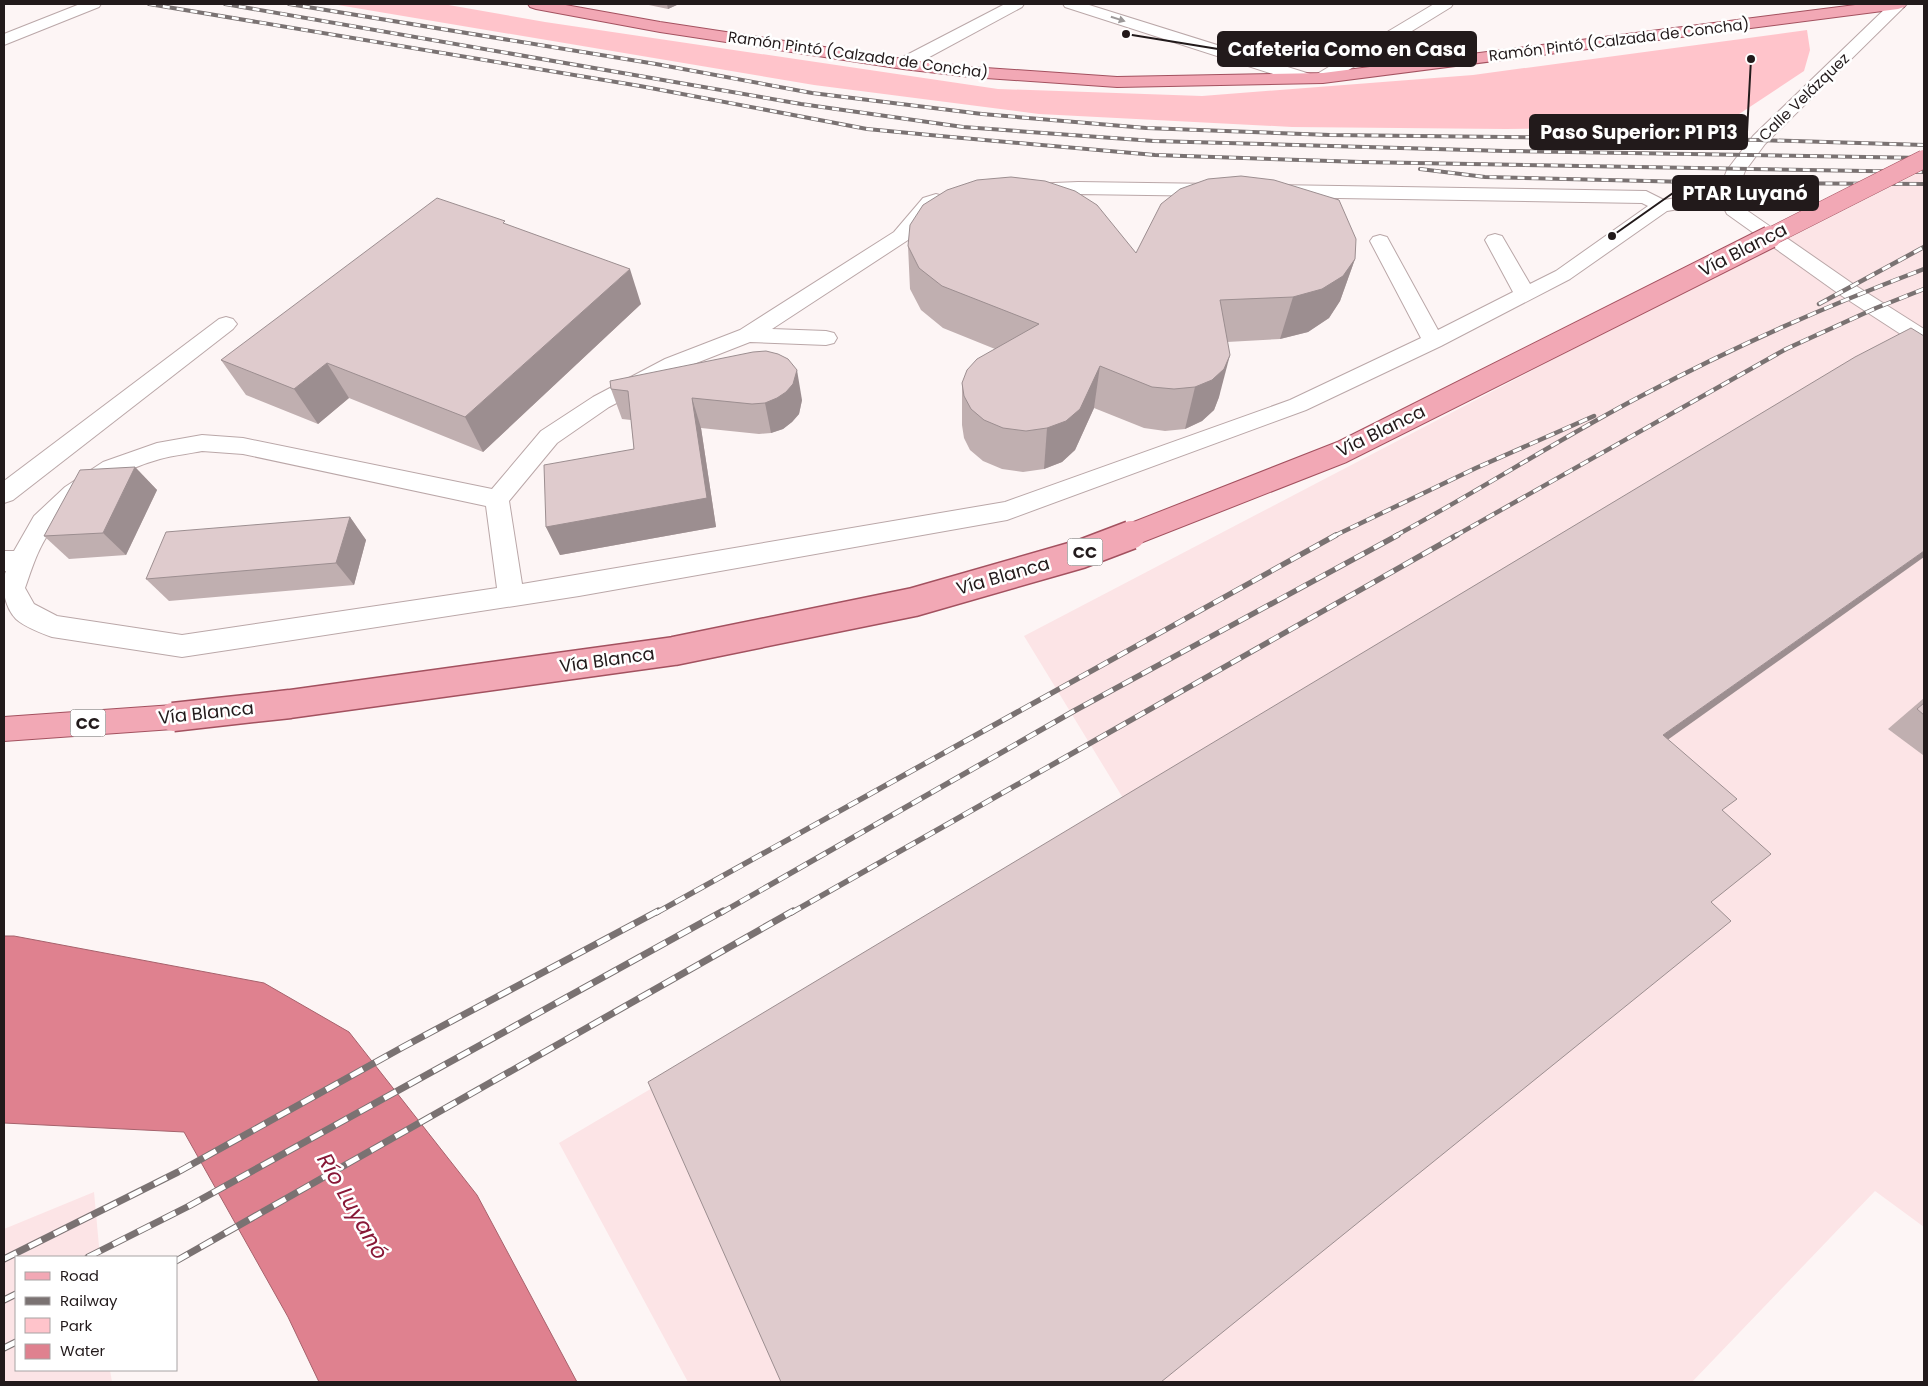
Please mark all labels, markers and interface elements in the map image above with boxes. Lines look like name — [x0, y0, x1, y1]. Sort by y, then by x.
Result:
street label: Ramón Pintó (Calzada de Concha) — [1487, 13, 1750, 66]
one-way arrow — [1110, 15, 1125, 23]
street label: Ramón Pintó (Calzada de Concha) — [727, 26, 989, 83]
callout: Cafeteria Como en Casa — [1218, 32, 1476, 66]
text: Cafeteria Como en Casa — [1228, 36, 1466, 63]
street label: Calle Velázquez — [1754, 48, 1854, 145]
callout: Paso Superior: P1 P13 — [1530, 115, 1747, 149]
text: Paso Superior: P1 P13 — [1540, 119, 1738, 146]
callout: PTAR Luyanó — [1673, 176, 1818, 210]
text: PTAR Luyanó — [1682, 180, 1808, 207]
street label: Vía Blanca — [1694, 217, 1791, 282]
street label: Vía Blanca — [1332, 398, 1429, 463]
road number: CC — [1068, 538, 1102, 566]
street label: Vía Blanca — [953, 550, 1052, 601]
street label: Vía Blanca — [558, 640, 656, 679]
street label: Vía Blanca — [157, 695, 255, 730]
road number: CC — [70, 710, 106, 736]
water label: Río Luyanó — [310, 1147, 396, 1265]
legend — [15, 1256, 178, 1371]
text: Road — [60, 1265, 99, 1286]
text: Railway — [60, 1290, 118, 1311]
text: Park — [60, 1315, 92, 1336]
text: Water — [60, 1340, 106, 1361]

